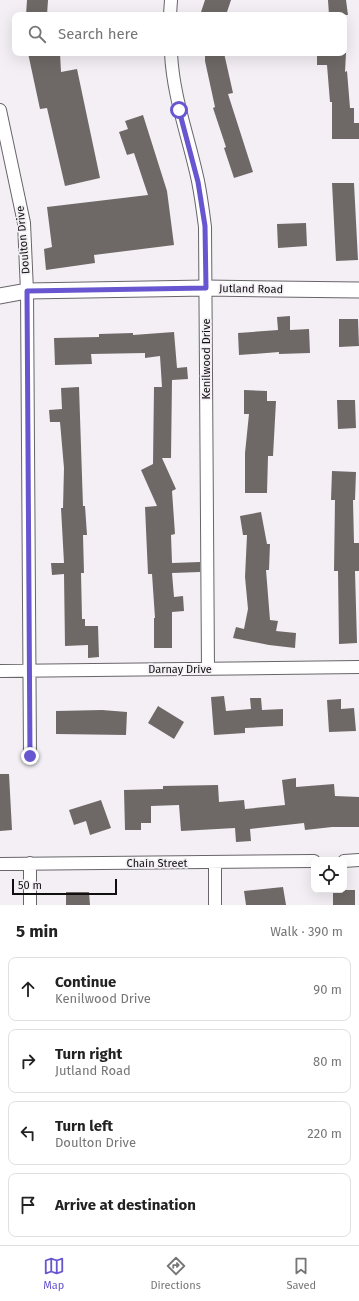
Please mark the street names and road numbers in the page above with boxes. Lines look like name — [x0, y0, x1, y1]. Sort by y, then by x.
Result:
street label: Doulton Drive — [14, 205, 32, 275]
street label: Jutland Road — [219, 282, 283, 296]
street label: Kenilwood Drive — [200, 318, 213, 400]
street label: Darnay Drive — [148, 663, 212, 676]
street label: Chain Street — [127, 857, 187, 870]

